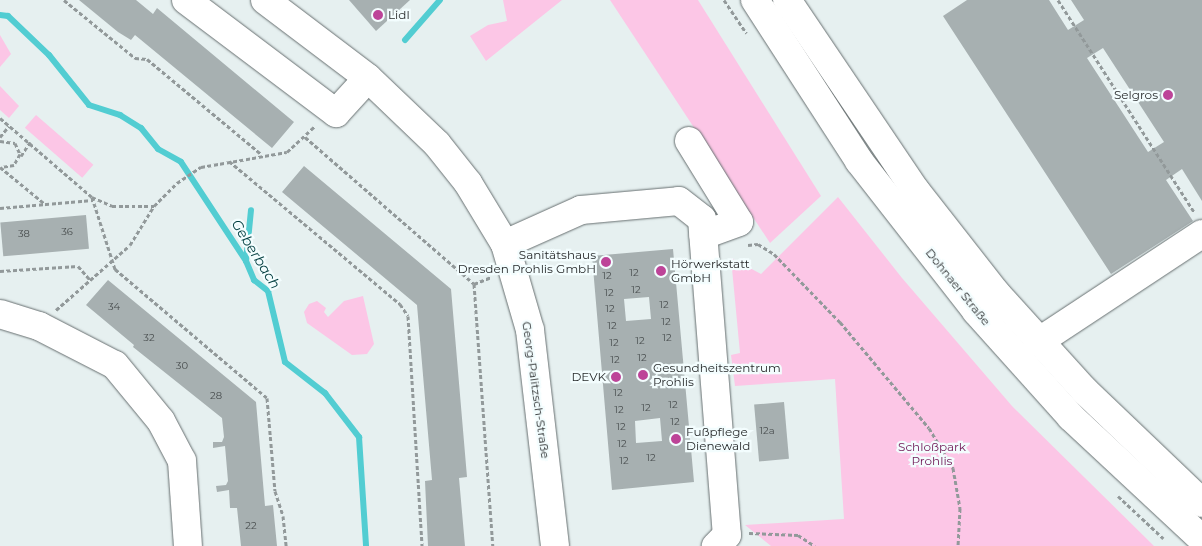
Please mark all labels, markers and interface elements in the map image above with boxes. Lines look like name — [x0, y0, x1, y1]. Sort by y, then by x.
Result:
place label: Lidl — [388, 8, 410, 22]
marker: Lidl — [372, 9, 384, 21]
place label: Selgros — [1114, 88, 1158, 102]
marker: Selgros — [1162, 89, 1174, 101]
water label: Geberbach — [228, 216, 284, 292]
house number: 36 — [61, 226, 73, 238]
house number: 38 — [18, 228, 30, 240]
street label: Dohnaer Straße — [923, 246, 993, 328]
place label: Sanitätshaus Dresden Prohlis GmbH — [458, 248, 596, 276]
marker: Sanitätshaus Dresden Prohlis GmbH — [600, 256, 612, 268]
place label: Hörwerkstatt GmbH — [671, 257, 750, 285]
marker: Hörwerkstatt GmbH — [655, 265, 667, 277]
house number: 12 — [629, 267, 639, 279]
house number: 12 — [602, 270, 612, 282]
house number: 12 — [631, 284, 641, 296]
house number: 12 — [604, 287, 614, 299]
house number: 12 — [659, 299, 669, 311]
house number: 34 — [108, 301, 120, 313]
house number: 12 — [605, 303, 615, 315]
house number: 12 — [661, 316, 671, 328]
house number: 12 — [607, 320, 617, 332]
street label: Georg-Palitzsch-Straße — [519, 321, 553, 459]
house number: 32 — [143, 332, 155, 344]
house number: 12 — [662, 332, 672, 344]
house number: 12 — [635, 335, 645, 347]
house number: 12 — [609, 337, 619, 349]
house number: 12 — [637, 352, 647, 364]
house number: 12 — [610, 354, 620, 366]
house number: 30 — [176, 360, 188, 372]
place label: Gesundheitszentrum Prohlis — [653, 361, 781, 389]
marker: Gesundheitszentrum Prohlis — [637, 369, 649, 381]
place label: DEVK — [571, 370, 606, 384]
marker: DEVK — [610, 371, 622, 383]
house number: 12 — [613, 387, 623, 399]
house number: 28 — [210, 390, 222, 402]
house number: 12 — [668, 399, 678, 411]
house number: 12 — [641, 402, 651, 414]
house number: 12 — [614, 404, 624, 416]
house number: 12 — [670, 416, 680, 428]
house number: 12 — [616, 421, 626, 433]
place label: Fußpflege Dienewald — [686, 425, 750, 453]
house number: 12a — [759, 425, 775, 437]
marker: Fußpflege Dienewald — [670, 433, 682, 445]
house number: 12 — [617, 438, 627, 450]
park label: Schloßpark Prohlis — [898, 440, 966, 468]
house number: 12 — [646, 452, 656, 464]
house number: 12 — [619, 455, 629, 467]
house number: 22 — [245, 520, 257, 532]

